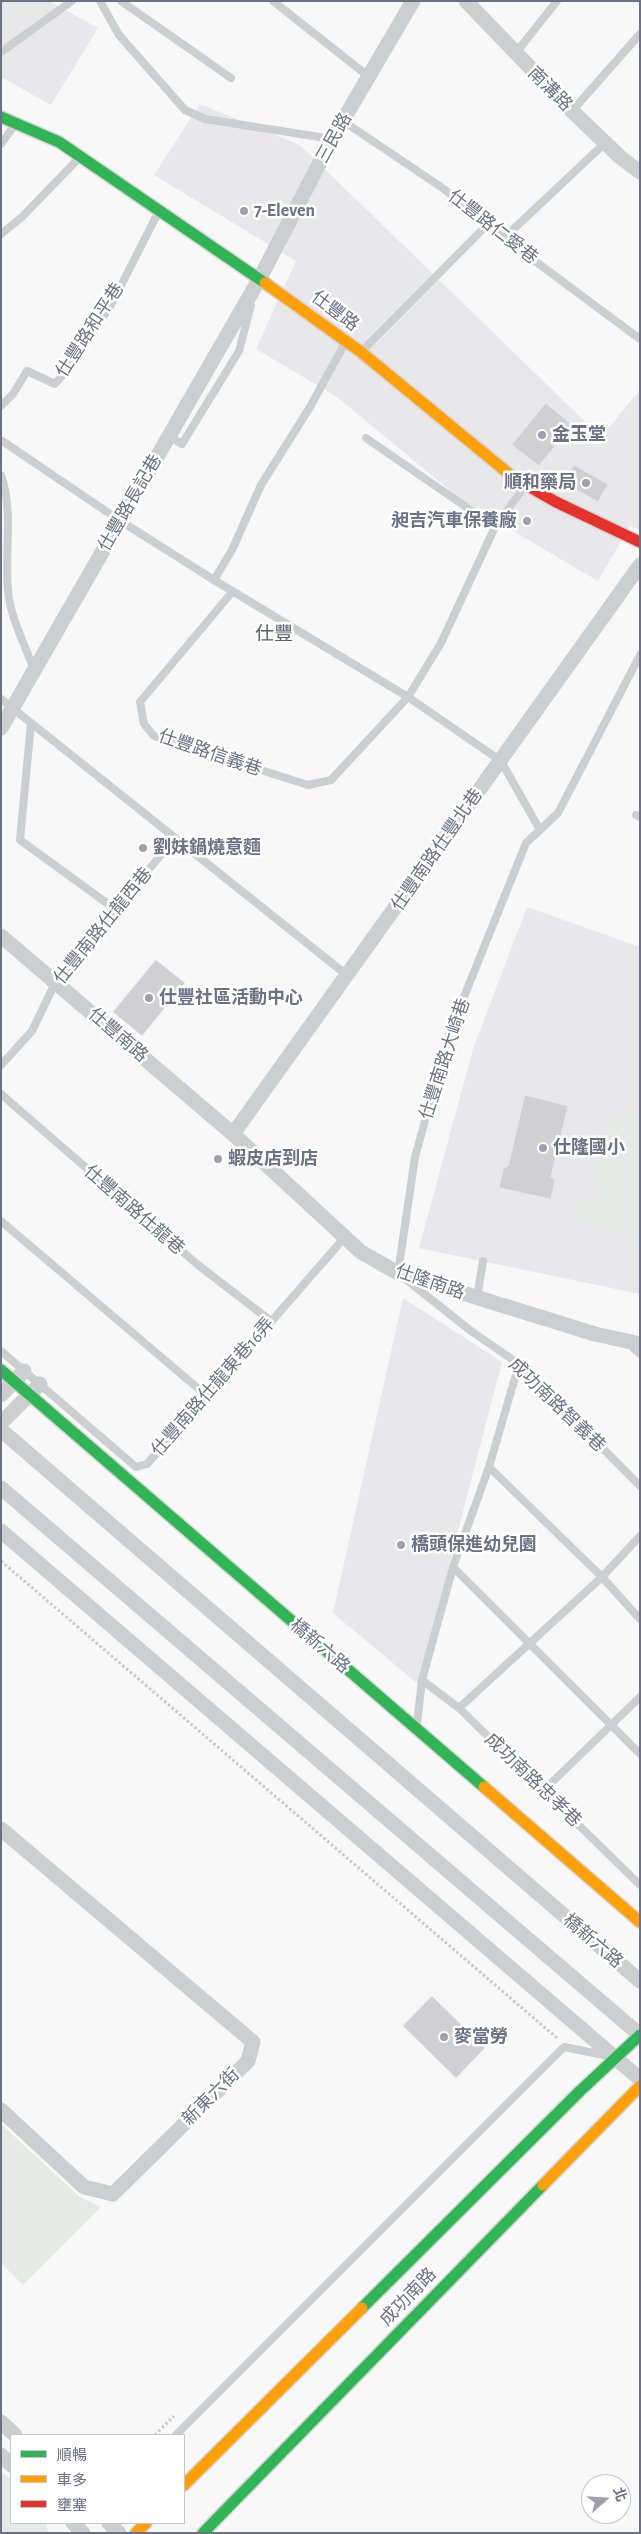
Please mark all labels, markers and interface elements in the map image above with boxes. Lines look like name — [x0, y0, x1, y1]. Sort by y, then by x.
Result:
street label: 南溝路 — [523, 62, 577, 116]
street label: 三民路 — [311, 109, 357, 167]
street label: 仕豐路仁愛巷 — [444, 185, 542, 269]
place label: 7-Eleven — [254, 200, 315, 222]
marker: 7-Eleven — [238, 205, 250, 217]
street label: 仕豐路和平巷 — [52, 279, 128, 381]
street label: 仕豐路 — [307, 286, 363, 336]
place label: 金玉堂 — [552, 424, 606, 446]
marker: 金玉堂 — [536, 429, 548, 441]
street label: 仕豐路長記巷 — [94, 451, 166, 555]
place label: 順和藥局 — [504, 472, 576, 494]
marker: 順和藥局 — [580, 477, 592, 489]
place label: 昶吉汽車保養廠 — [391, 510, 517, 532]
marker: 昶吉汽車保養廠 — [521, 515, 533, 527]
district label: 仕豐 — [255, 623, 293, 645]
street label: 仕豐路信義巷 — [155, 725, 265, 781]
street label: 仕豐南路仕豐北巷 — [387, 785, 487, 915]
place label: 劉妹鍋燒意麵 — [153, 837, 261, 859]
marker: 劉妹鍋燒意麵 — [137, 842, 149, 854]
street label: 仕豐南路仕龍西巷 — [49, 863, 157, 989]
place label: 仕豐社區活動中心 — [159, 987, 303, 1009]
marker: 仕豐社區活動中心 — [143, 992, 155, 1004]
street label: 仕豐南路大崎巷 — [415, 996, 475, 1122]
street label: 仕豐南路 — [84, 1003, 152, 1067]
place label: 仕隆國小 — [553, 1137, 625, 1159]
marker: 仕隆國小 — [537, 1142, 549, 1154]
place label: 蝦皮店到店 — [228, 1148, 318, 1170]
marker: 蝦皮店到店 — [212, 1153, 224, 1165]
street label: 仕豐南路仕龍巷 — [79, 1161, 189, 1259]
street label: 仕隆南路 — [392, 1260, 468, 1304]
street label: 仕豐南路仕龍東巷16弄 — [147, 1313, 279, 1461]
street label: 成功南路智義巷 — [504, 1353, 610, 1457]
place label: 橋頭保進幼兒園 — [411, 1534, 537, 1556]
marker: 橋頭保進幼兒園 — [395, 1539, 407, 1551]
street label: 橋新六路 — [286, 1614, 354, 1678]
street label: 成功南路忠孝巷 — [480, 1728, 586, 1832]
street label: 橋新六路 — [559, 1909, 627, 1973]
place label: 麥當勞 — [454, 2026, 508, 2048]
marker: 麥當勞 — [438, 2031, 450, 2043]
street label: 新東六街 — [178, 2064, 244, 2130]
street label: 成功南路 — [375, 2264, 441, 2330]
legend — [10, 2434, 185, 2524]
text: 順暢 — [57, 2448, 87, 2463]
text: 車多 — [57, 2473, 87, 2488]
north arrow — [581, 2474, 631, 2524]
text: 北 — [610, 2486, 628, 2503]
text: 壅塞 — [57, 2498, 87, 2513]

